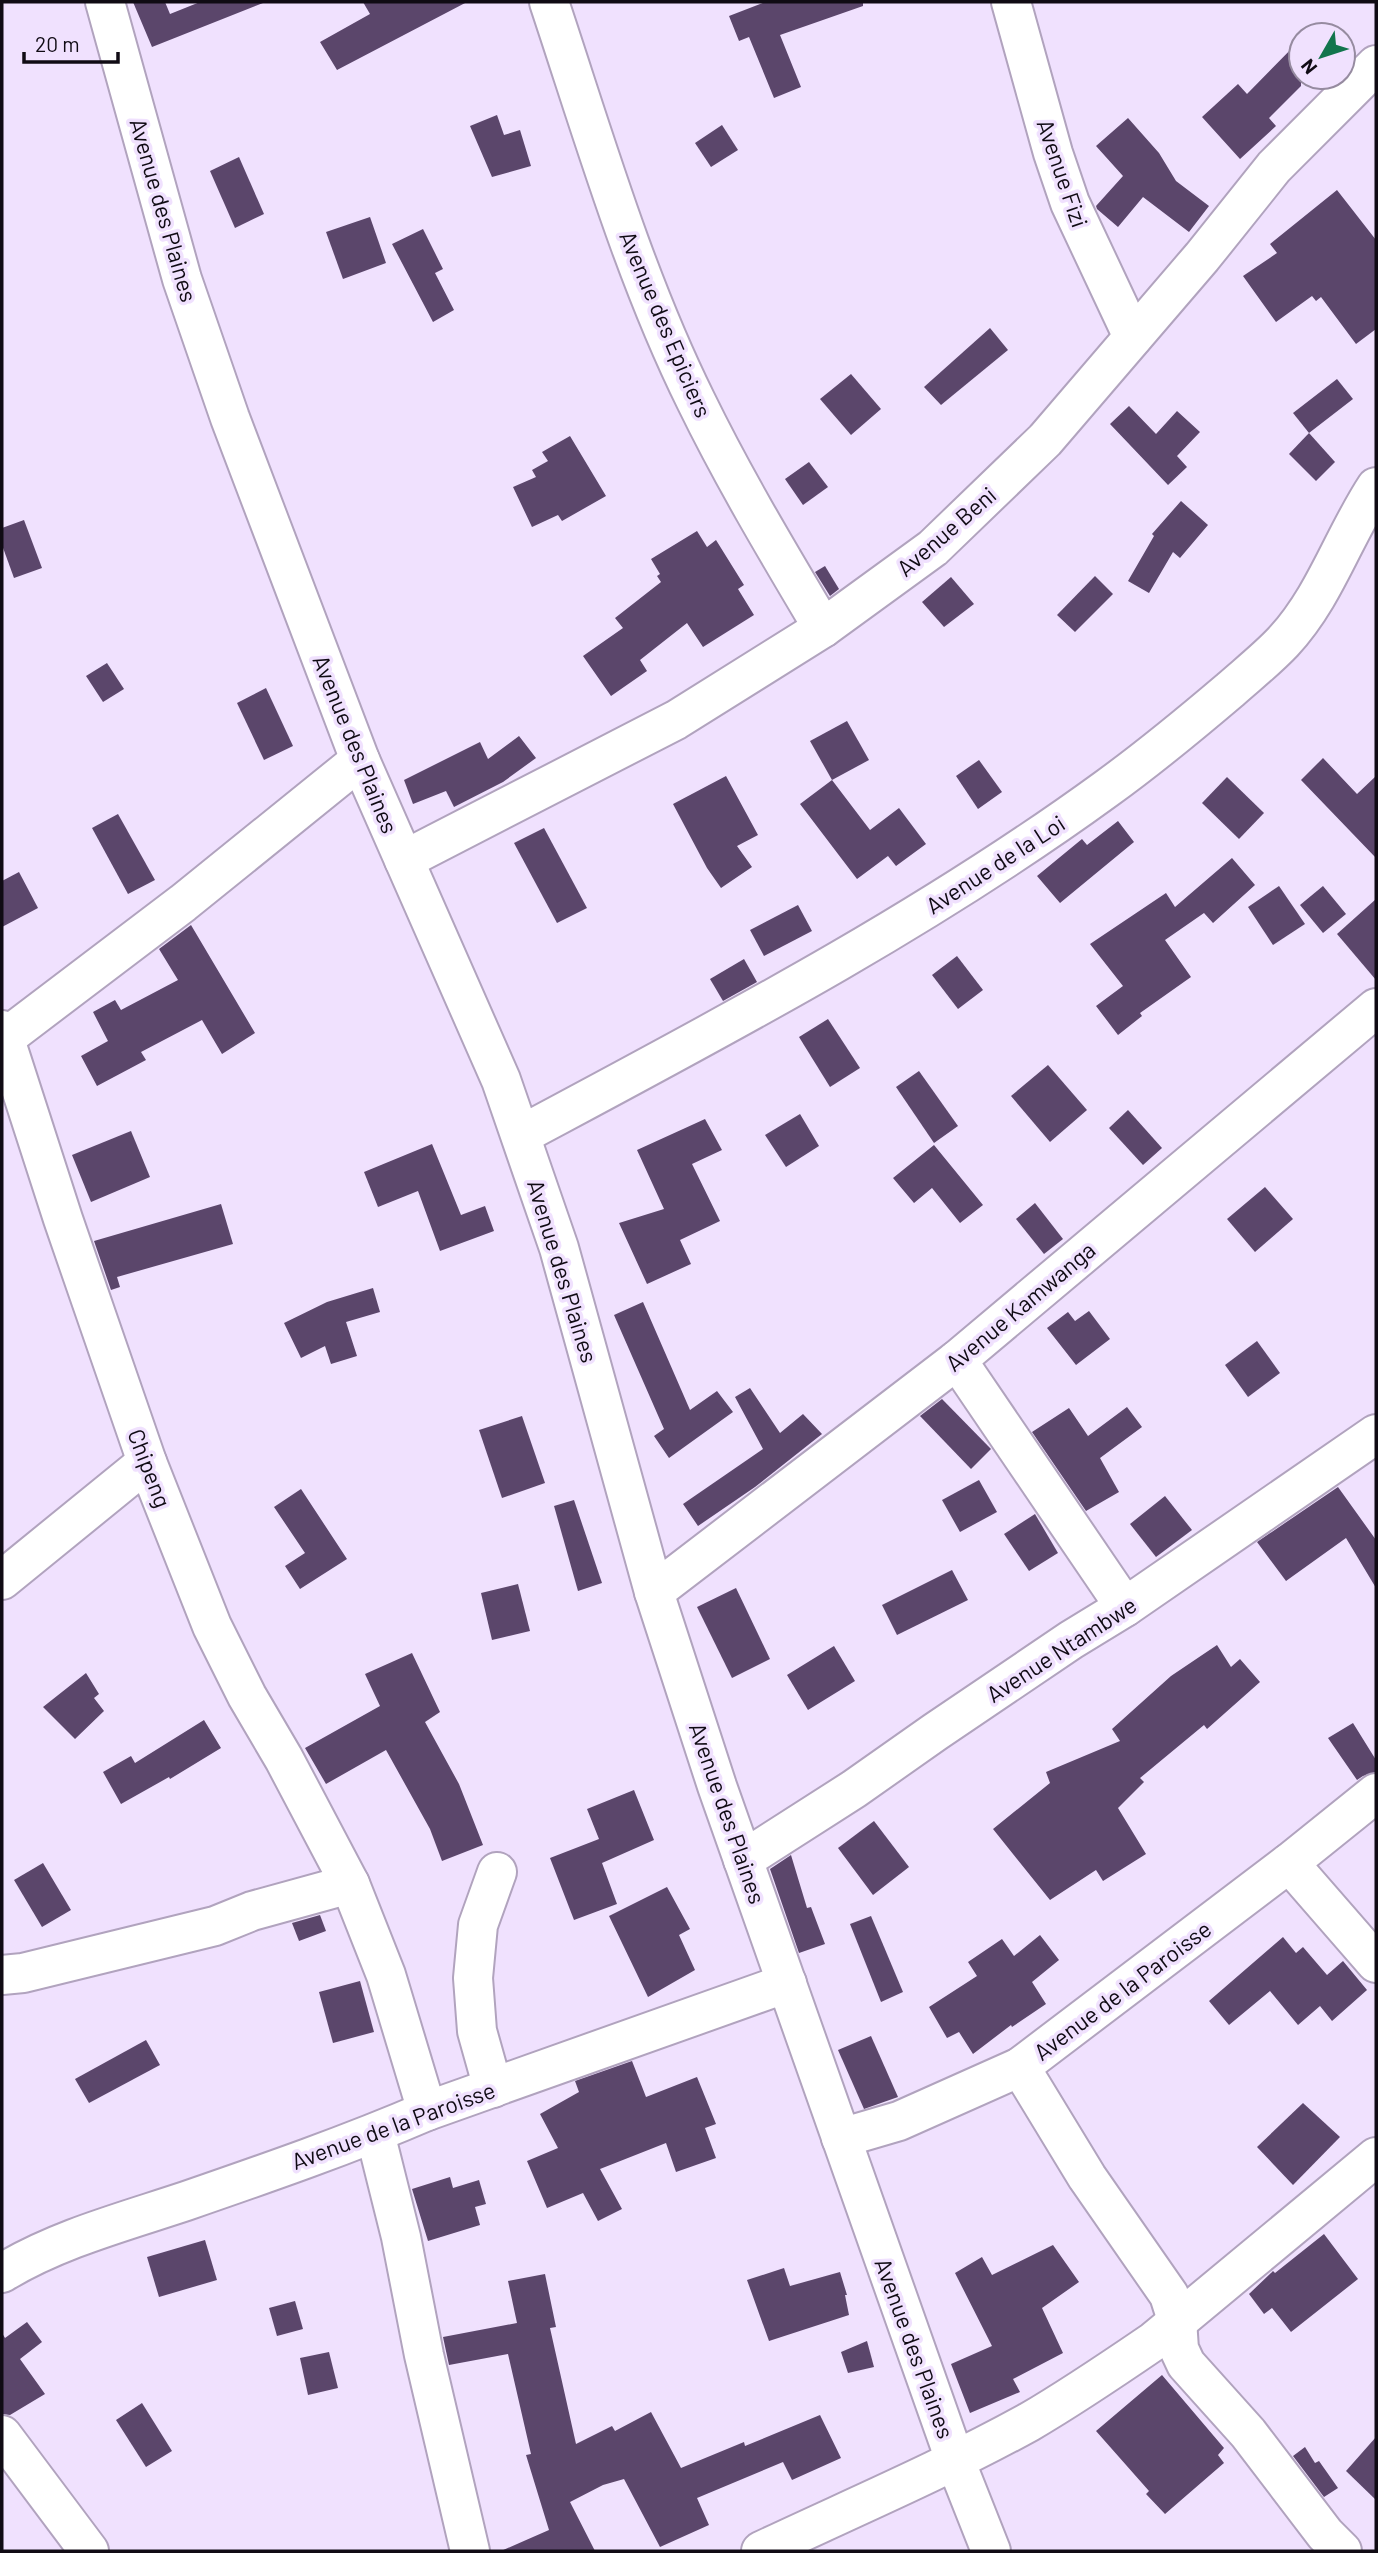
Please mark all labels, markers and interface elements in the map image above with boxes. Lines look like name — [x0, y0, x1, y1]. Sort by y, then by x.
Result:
scale bar — [24, 21, 119, 65]
north arrow — [1287, 21, 1357, 91]
text: 20 m — [35, 31, 80, 56]
text: N — [1295, 55, 1321, 79]
street label: Avenue des Plaines — [124, 115, 204, 305]
street label: Avenue Fizi — [1031, 115, 1095, 231]
street label: Avenue des Epiciers — [614, 227, 718, 421]
street label: Avenue Beni — [891, 480, 1001, 582]
street label: Avenue des Plaines — [307, 651, 405, 837]
street label: Avenue de la Loi — [920, 809, 1070, 919]
street label: Avenue des Plaines — [522, 1176, 604, 1366]
street label: Avenue Kamwanga — [939, 1235, 1101, 1377]
street label: Chipeng — [122, 1425, 178, 1511]
street label: Avenue Ntambwe — [981, 1590, 1141, 1708]
street label: Avenue des Plaines — [684, 1719, 772, 1907]
street label: Avenue de la Paroisse — [1028, 1914, 1216, 2066]
street label: Avenue de la Paroisse — [287, 2075, 499, 2175]
street label: Avenue des Plaines — [869, 2254, 961, 2442]

